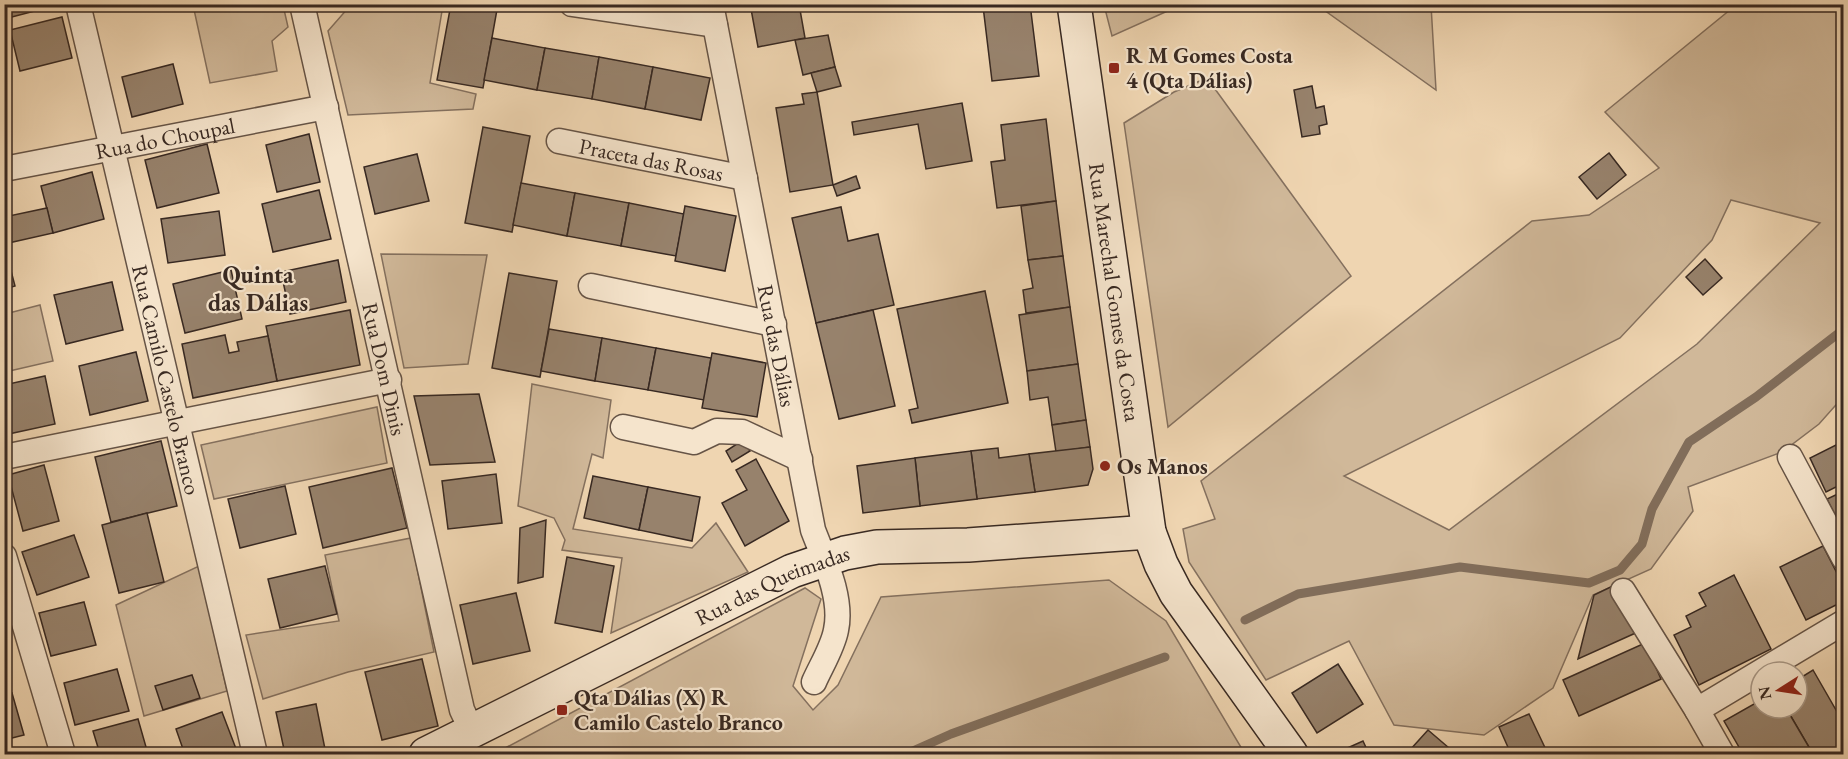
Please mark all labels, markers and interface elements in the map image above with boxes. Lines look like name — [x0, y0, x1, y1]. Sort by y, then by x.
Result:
place label: R M Gomes Costa 4 (Qta Dálias) — [1126, 41, 1293, 95]
marker: R M Gomes Costa 4 (Qta Dálias) — [1107, 61, 1121, 75]
street label: Rua do Choupal — [93, 111, 237, 166]
street label: Praceta das Rosas — [576, 131, 726, 188]
street label: Rua Marechal Gomes da Costa — [1082, 161, 1147, 424]
district label: Quinta das Dálias — [208, 259, 308, 318]
street label: Rua Camilo Castelo Branco — [125, 262, 207, 498]
street label: Rua das Dálias — [751, 282, 803, 409]
street label: Rua Dom Dinis — [355, 300, 413, 438]
place label: Os Manos — [1117, 452, 1208, 481]
marker: Os Manos — [1098, 459, 1112, 473]
street label: Rua das Queimadas — [690, 538, 852, 632]
north arrow — [1749, 660, 1809, 720]
place label: Qta Dálias (X) R Camilo Castelo Branco — [574, 683, 783, 737]
text: N — [1753, 684, 1776, 702]
marker: Qta Dálias (X) R Camilo Castelo Branco — [555, 703, 569, 717]

